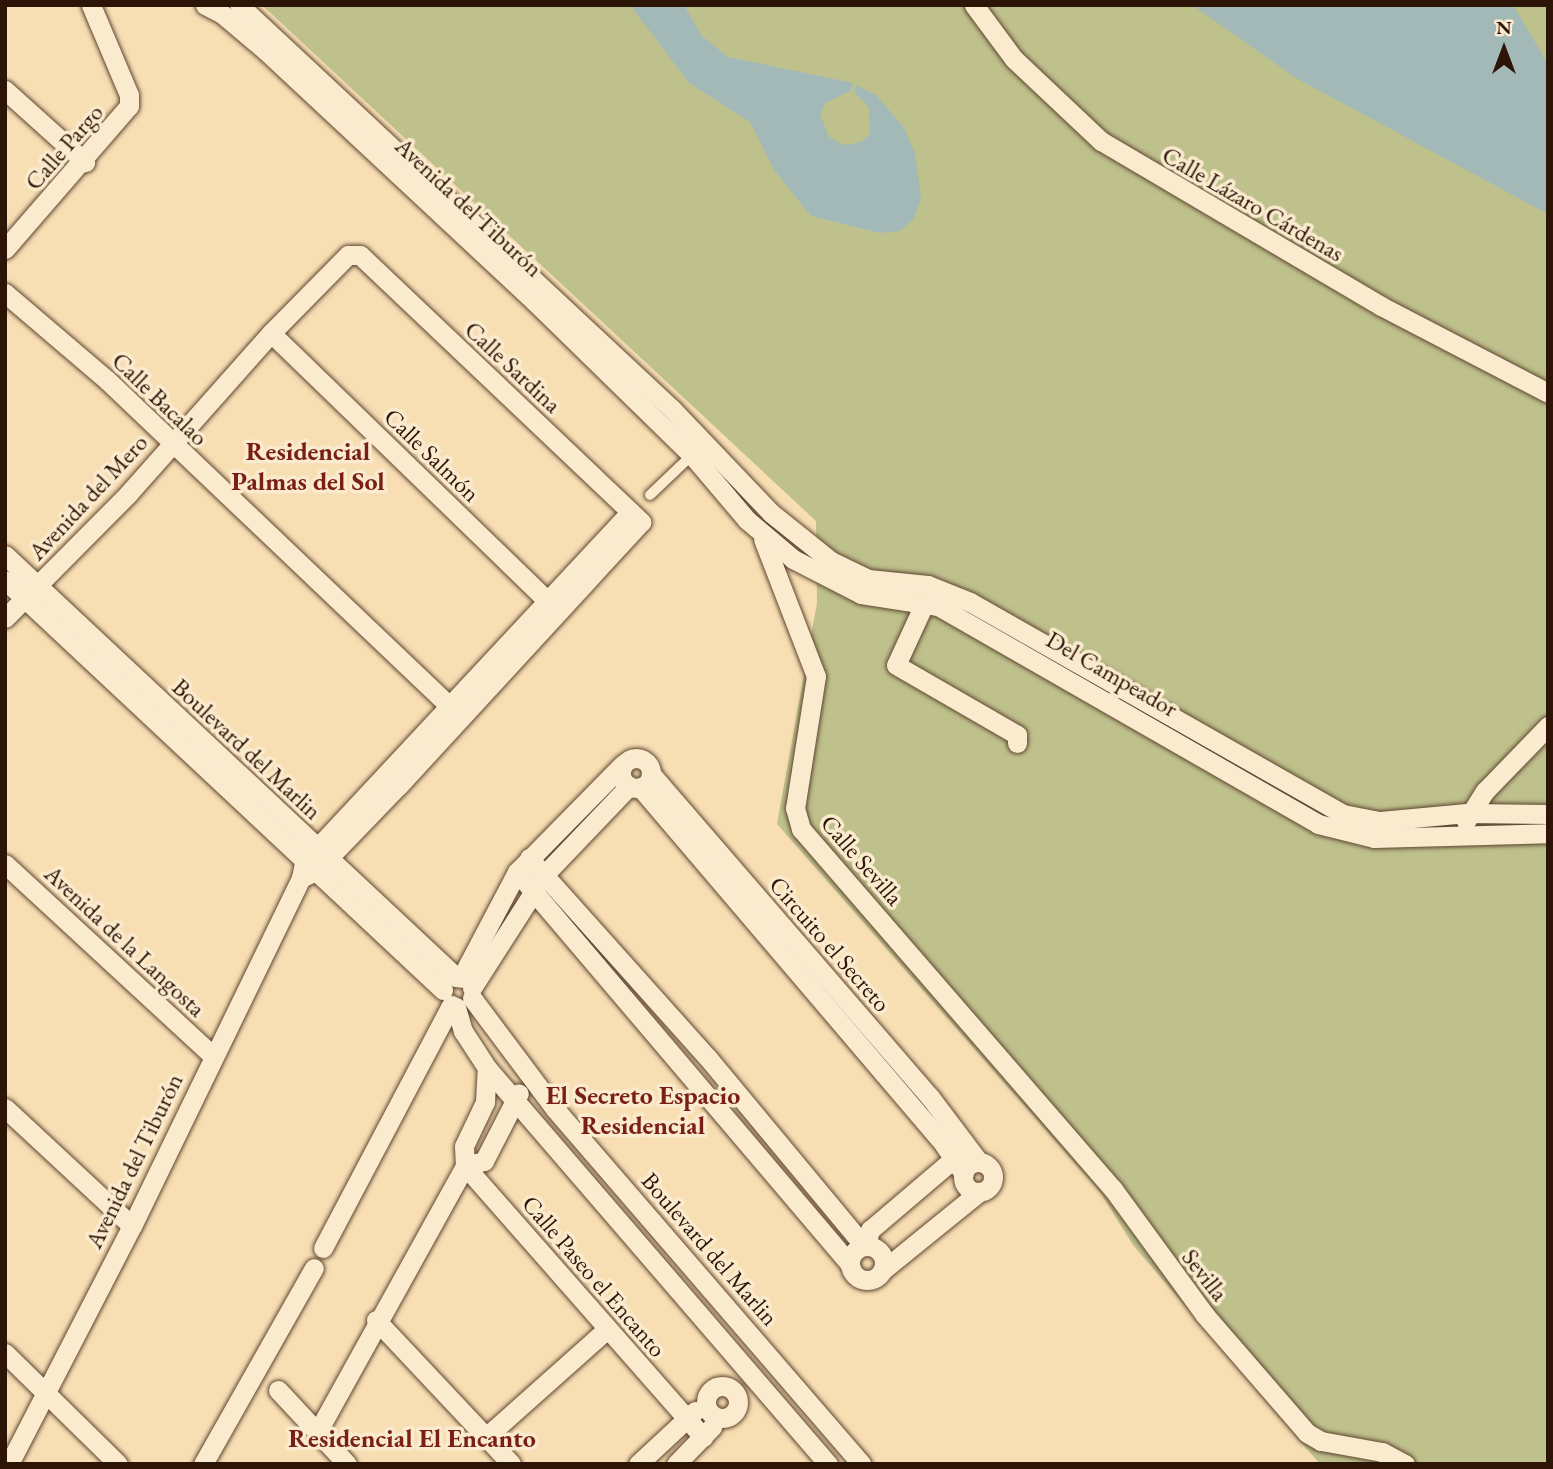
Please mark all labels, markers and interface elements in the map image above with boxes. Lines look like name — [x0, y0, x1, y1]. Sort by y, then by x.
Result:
north arrow — [1469, 14, 1539, 84]
text: N — [1496, 15, 1512, 40]
street label: Calle Pargo — [19, 98, 109, 196]
street label: Avenida del Tiburón — [389, 131, 549, 283]
street label: Calle Lázaro Cárdenas — [1157, 140, 1349, 268]
street label: Calle Sardina — [459, 315, 567, 419]
street label: Calle Bacalao — [106, 346, 214, 452]
street label: Calle Salmón — [378, 402, 486, 508]
street label: Avenida del Mero — [22, 428, 154, 566]
district label: Residencial Palmas del Sol — [231, 436, 385, 498]
street label: Del Campeador — [1041, 625, 1183, 723]
street label: Boulevard del Marlin — [166, 672, 328, 826]
street label: Calle Sevilla — [815, 809, 909, 911]
street label: Avenida de la Langosta — [39, 859, 211, 1023]
street label: Circuito el Secreto — [763, 870, 897, 1018]
street label: Avenida del Tiburón — [79, 1069, 189, 1253]
district label: El Secreto Espacio Residencial — [546, 1080, 740, 1142]
street label: Boulevard del Marlin — [636, 1167, 784, 1331]
street label: Calle Paseo el Encanto — [516, 1189, 672, 1363]
street label: Sevilla — [1176, 1243, 1234, 1307]
district label: Residencial El Encanto — [288, 1423, 536, 1455]

